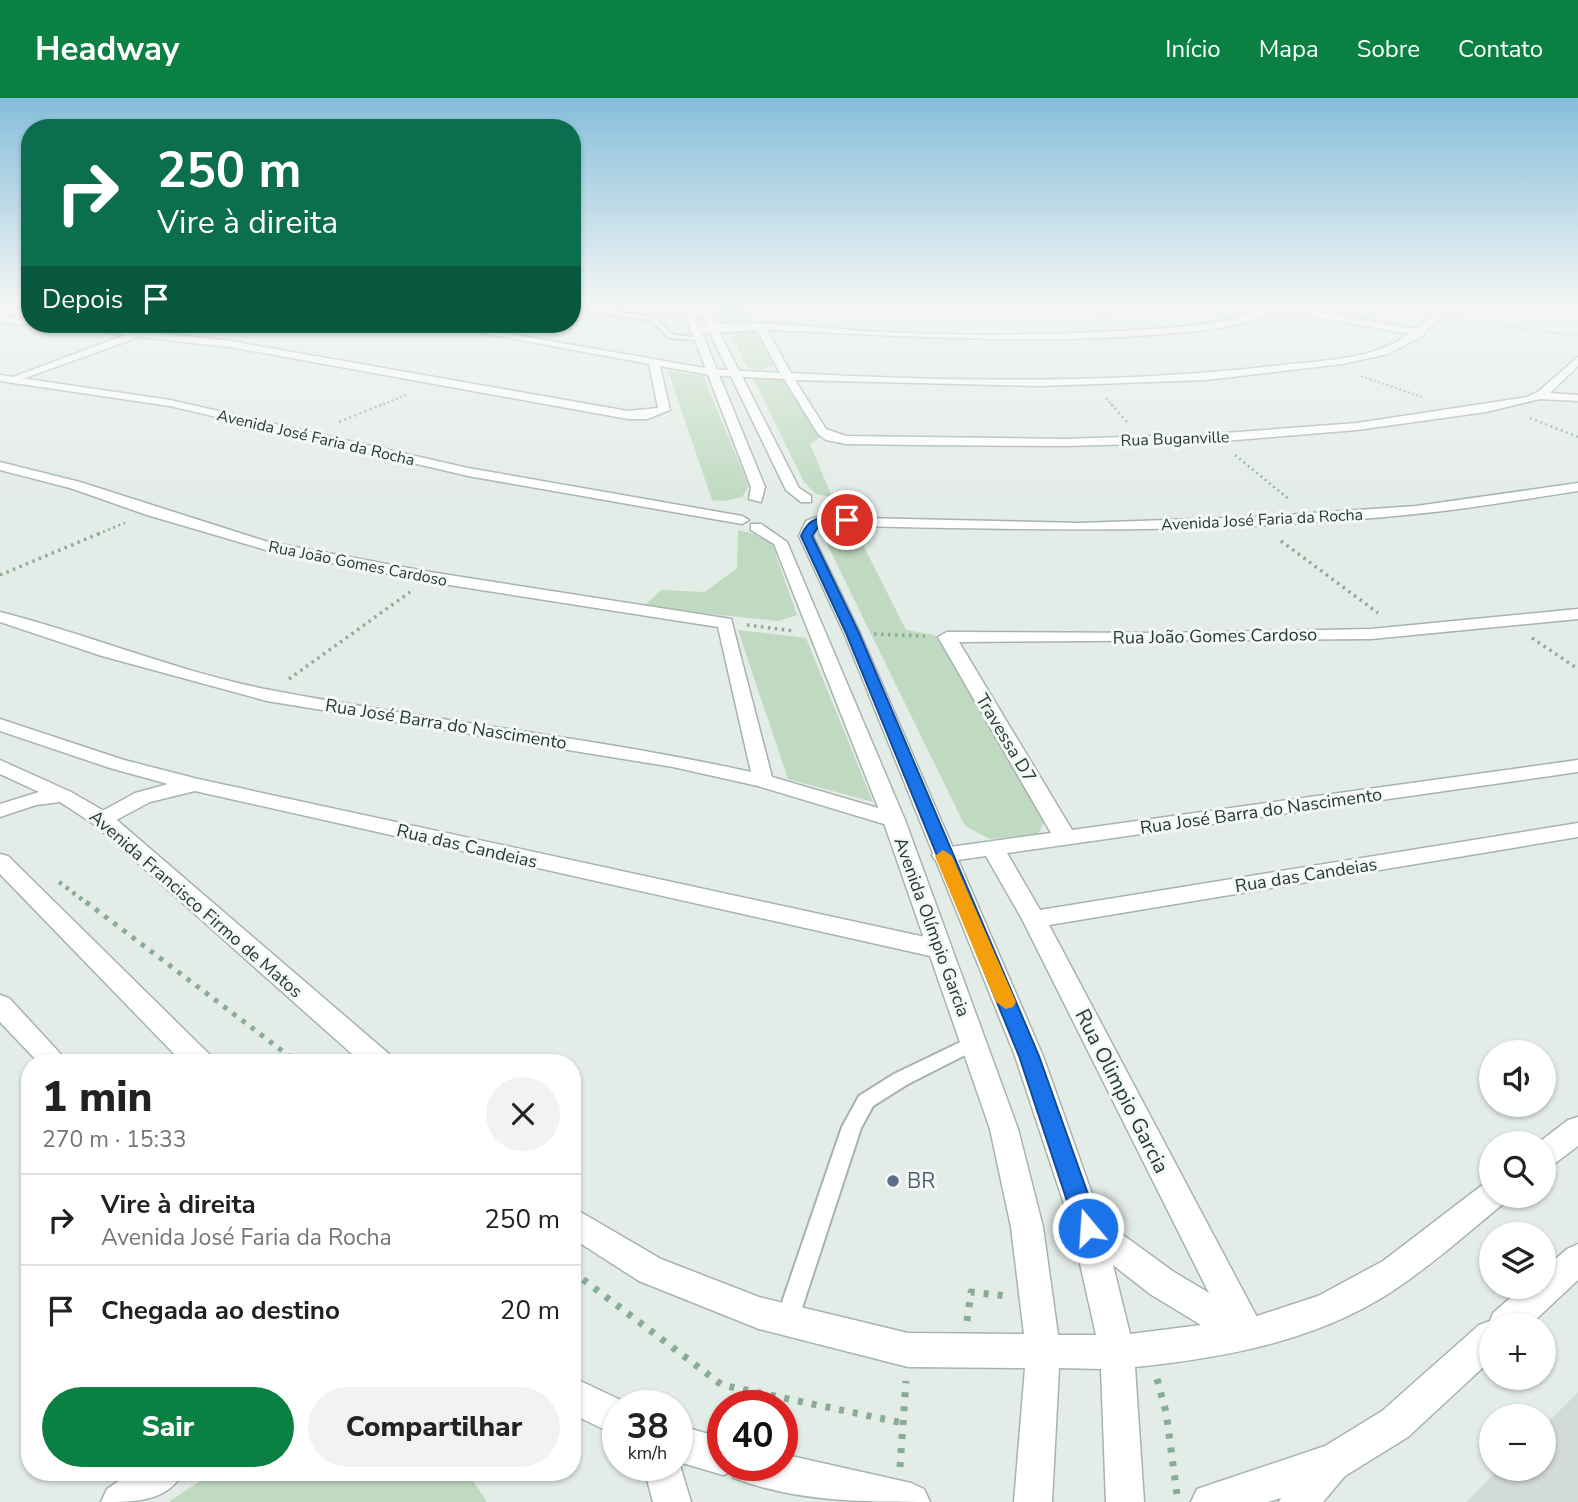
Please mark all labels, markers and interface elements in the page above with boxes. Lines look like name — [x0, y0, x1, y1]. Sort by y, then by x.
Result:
text: Headway — [35, 27, 179, 72]
text: Início — [1165, 33, 1221, 65]
text: Mapa — [1259, 33, 1319, 65]
text: Sobre — [1357, 33, 1420, 65]
text: Contato — [1458, 33, 1543, 65]
text: 250 m — [157, 137, 301, 204]
icon: right — [42, 147, 133, 238]
text: Vire à direita — [157, 201, 338, 244]
icon: arrive — [137, 280, 175, 318]
text: Depois — [42, 282, 123, 317]
street label: Avenida José Faria da Rocha — [215, 405, 417, 471]
street label: Rua Buganville — [1120, 426, 1230, 452]
pin — [817, 490, 877, 550]
icon: arrive — [828, 501, 866, 539]
street label: Avenida José Faria da Rocha — [1160, 504, 1364, 536]
street label: Rua João Gomes Cardoso — [266, 536, 449, 592]
street label: Rua João Gomes Cardoso — [1113, 622, 1317, 650]
street label: Travessa D7 — [970, 689, 1042, 787]
street label: Rua José Barra do Nascimento — [323, 693, 569, 755]
street label: Rua José Barra do Nascimento — [1138, 782, 1384, 840]
street label: Avenida Francisco Firmo de Matos — [84, 805, 308, 1003]
street label: Rua das Candeias — [394, 818, 540, 874]
street label: Avenida Olímpio Garcia — [888, 834, 976, 1020]
street label: Rua das Candeias — [1233, 852, 1379, 898]
street label: Rua Olimpio Garcia — [1068, 1004, 1176, 1178]
map controls — [1479, 1040, 1556, 1481]
button: sound — [1479, 1040, 1556, 1117]
text: 1 min — [42, 1069, 152, 1126]
button: close — [486, 1077, 560, 1151]
text: 270 m · 15:33 — [42, 1124, 187, 1155]
button: search — [1479, 1131, 1556, 1208]
place label: BR — [907, 1167, 935, 1195]
marker: BR — [885, 1173, 901, 1189]
text: Vire à direita — [101, 1187, 256, 1222]
position arrow — [1051, 1191, 1125, 1265]
icon: right — [42, 1201, 80, 1239]
text: 250 m — [484, 1202, 560, 1237]
text: Avenida José Faria da Rocha — [101, 1222, 392, 1253]
button: layers — [1479, 1222, 1556, 1299]
icon: arrive — [42, 1292, 80, 1330]
text: Chegada ao destino — [101, 1293, 340, 1328]
text: 20 m — [500, 1293, 560, 1328]
button: + — [1479, 1313, 1556, 1390]
button: Sair — [42, 1387, 294, 1467]
button: Compartilhar — [308, 1387, 560, 1467]
speed limit sign: 40 — [707, 1390, 798, 1481]
text: 38 — [626, 1403, 669, 1450]
button: − — [1479, 1404, 1556, 1481]
text: km/h — [628, 1441, 667, 1465]

